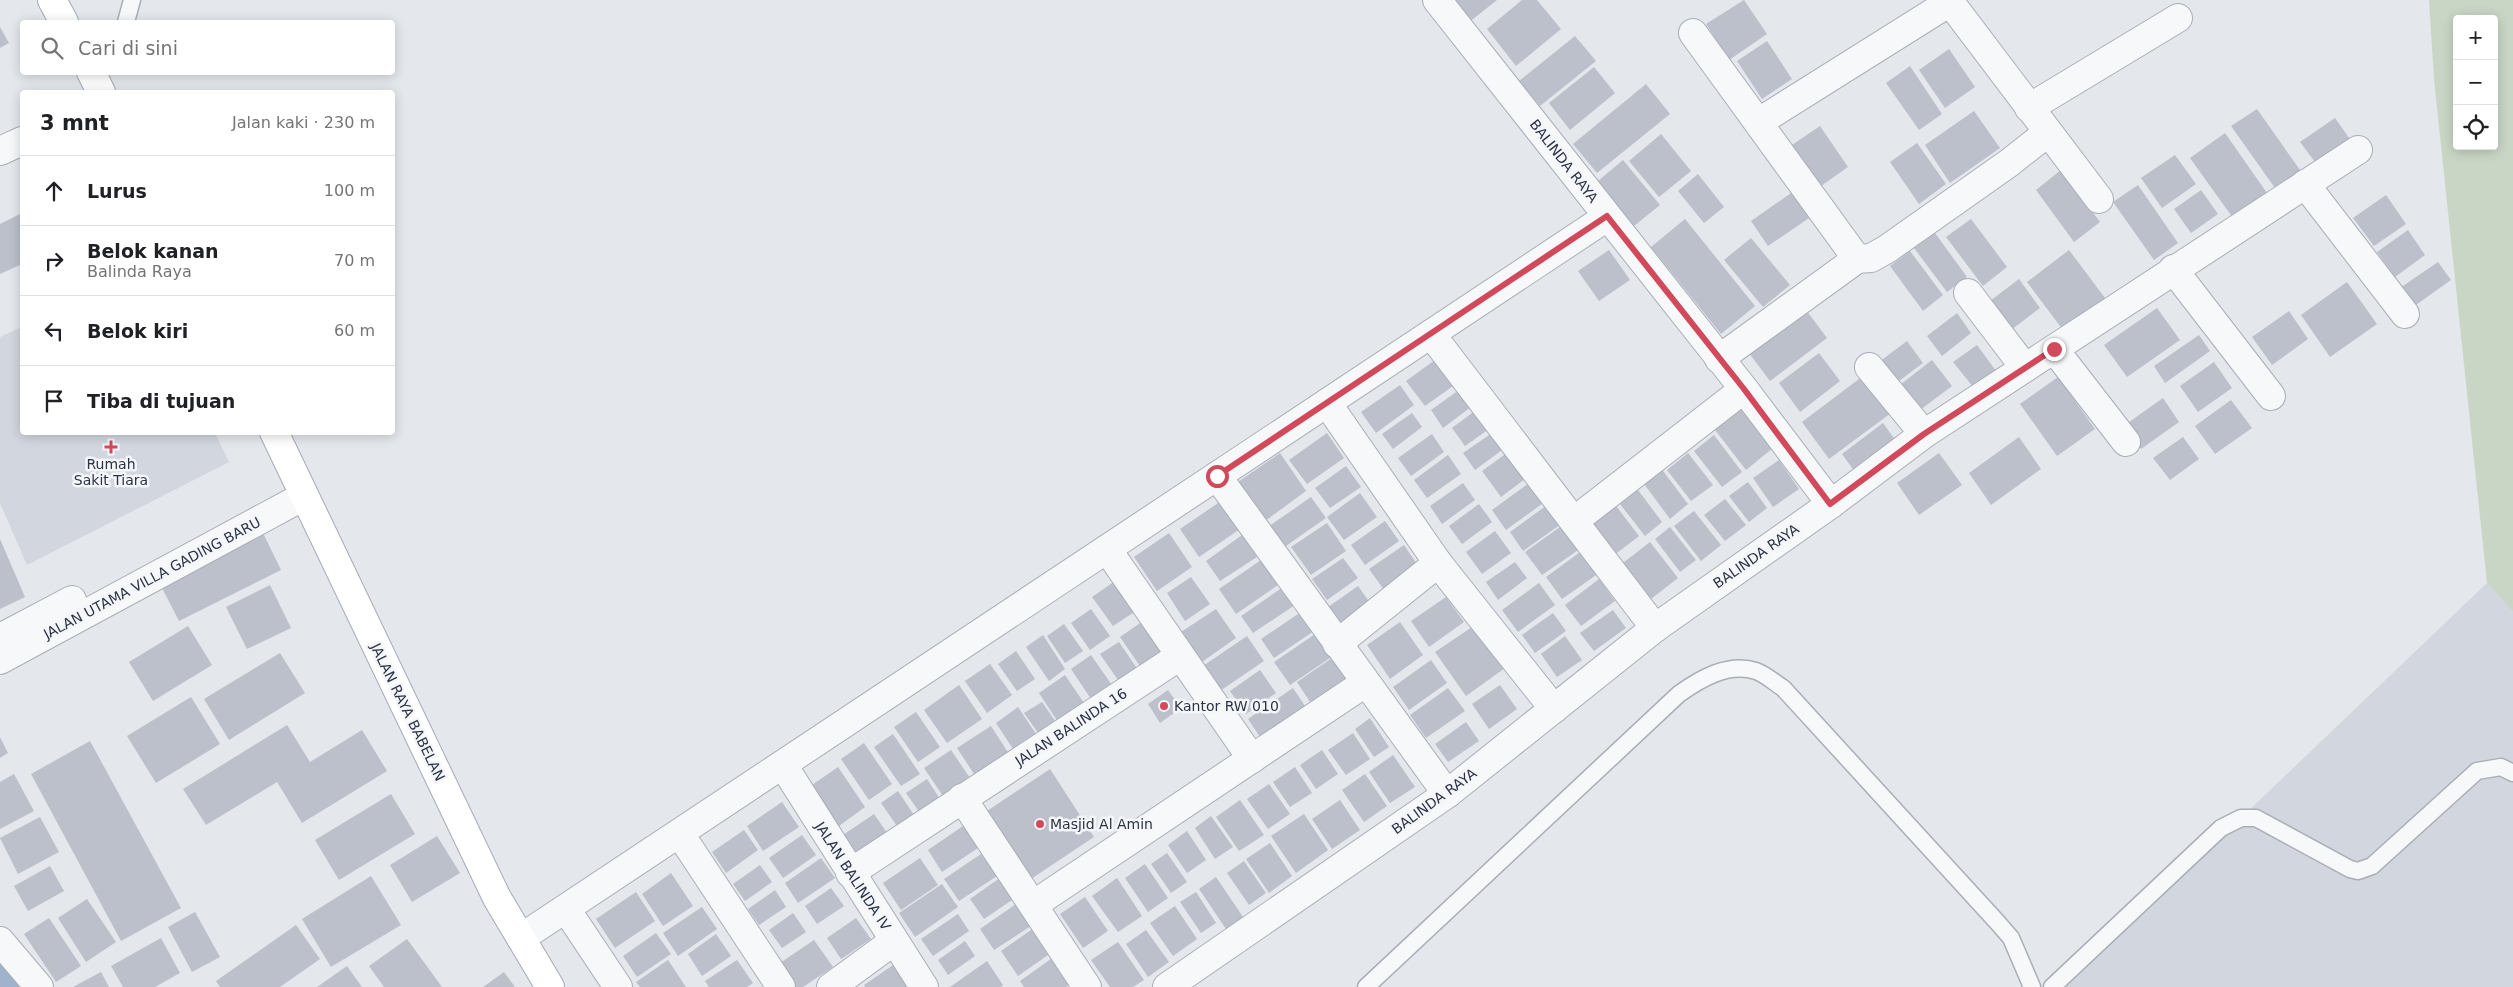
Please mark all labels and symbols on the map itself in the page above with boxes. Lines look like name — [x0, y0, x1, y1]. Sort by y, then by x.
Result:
street label: BALINDA RAYA — [1527, 116, 1602, 206]
route end — [2043, 338, 2066, 361]
marker: Rumah Sakit Tiara — [104, 440, 118, 454]
place label: Rumah Sakit Tiara — [74, 456, 148, 488]
route start — [1206, 465, 1229, 488]
street label: JALAN UTAMA VILLA GADING BARU — [40, 514, 263, 643]
street label: BALINDA RAYA — [1710, 520, 1802, 591]
street label: JALAN RAYA BABELAN — [367, 640, 448, 783]
street label: JALAN BALINDA 16 — [1011, 685, 1130, 770]
place label: Kantor RW 010 — [1174, 698, 1279, 714]
marker: Kantor RW 010 — [1158, 700, 1170, 712]
street label: BALINDA RAYA — [1389, 765, 1480, 837]
place label: Masjid Al Amin — [1050, 816, 1153, 832]
street label: JALAN BALINDA IV — [811, 818, 894, 934]
marker: Masjid Al Amin — [1034, 818, 1046, 830]

